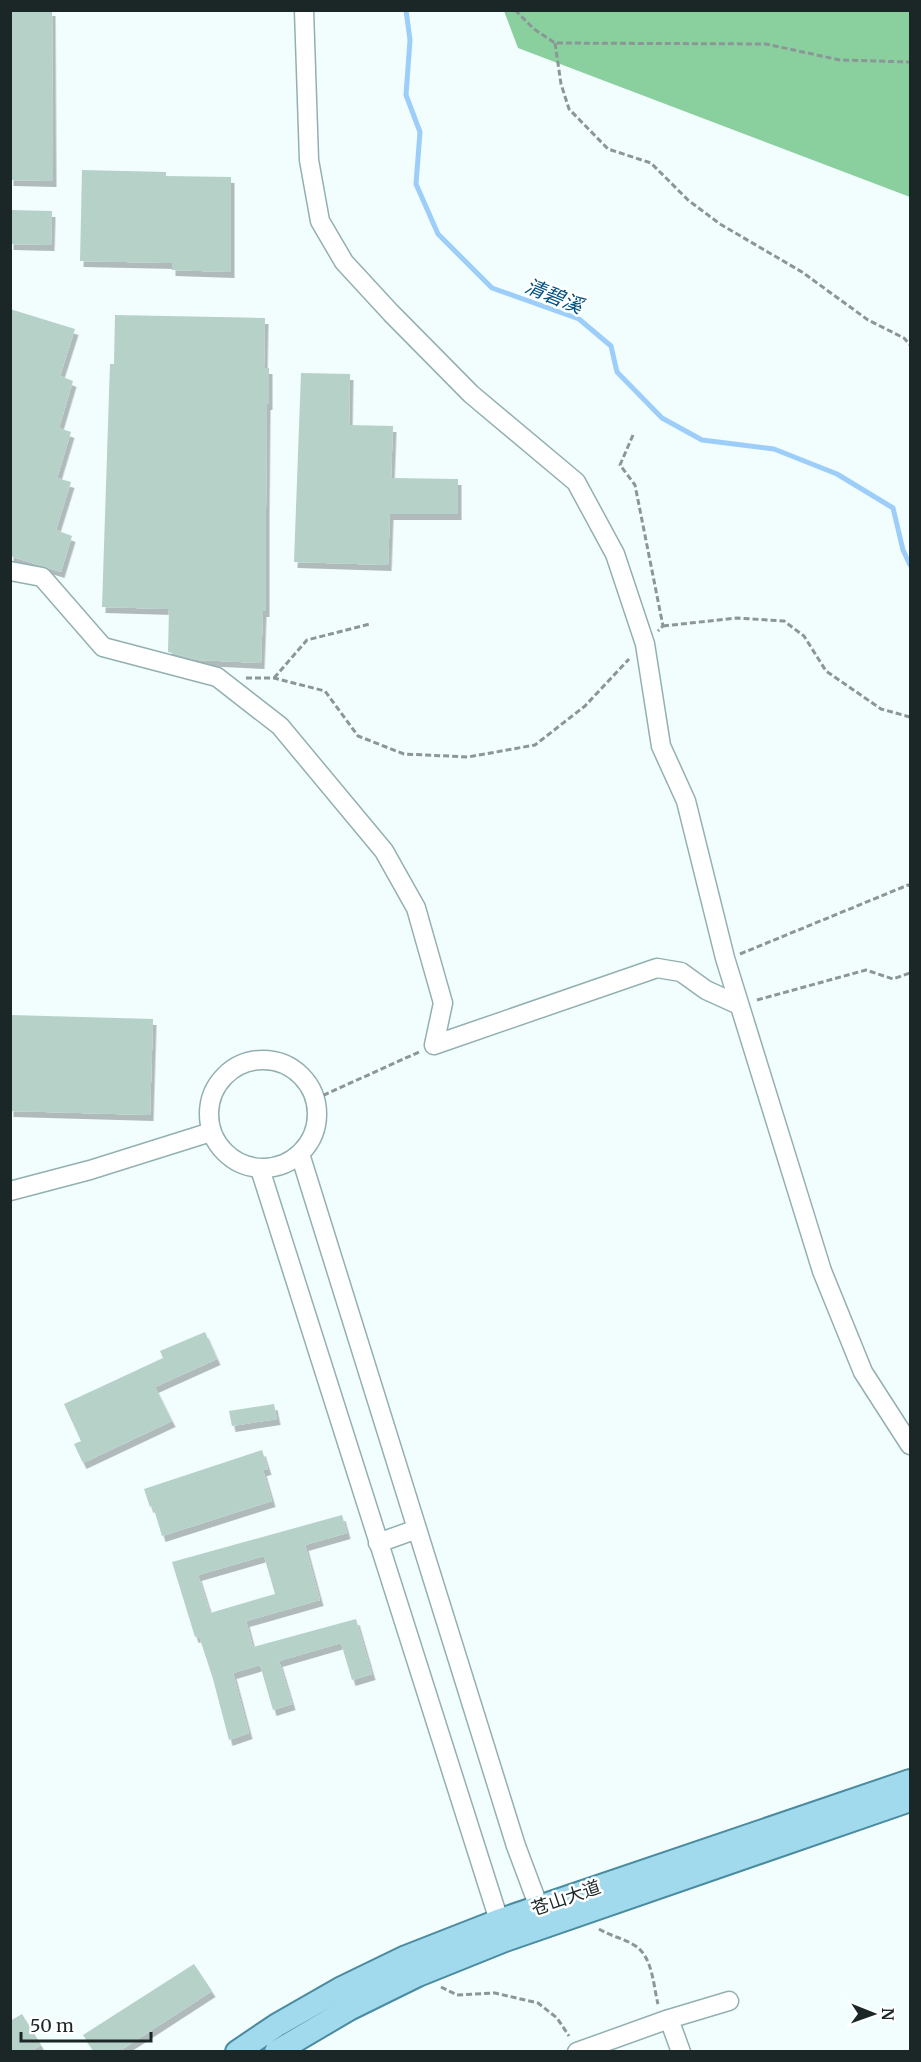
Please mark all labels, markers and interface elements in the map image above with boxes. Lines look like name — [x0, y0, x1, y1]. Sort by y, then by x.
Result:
water label: 清碧溪 — [522, 273, 589, 319]
street label: 苍山大道 — [528, 1875, 604, 1920]
north arrow — [843, 1984, 903, 2044]
scale bar — [21, 2005, 152, 2043]
text: N — [878, 2008, 898, 2021]
text: 50 m — [30, 2014, 74, 2037]

